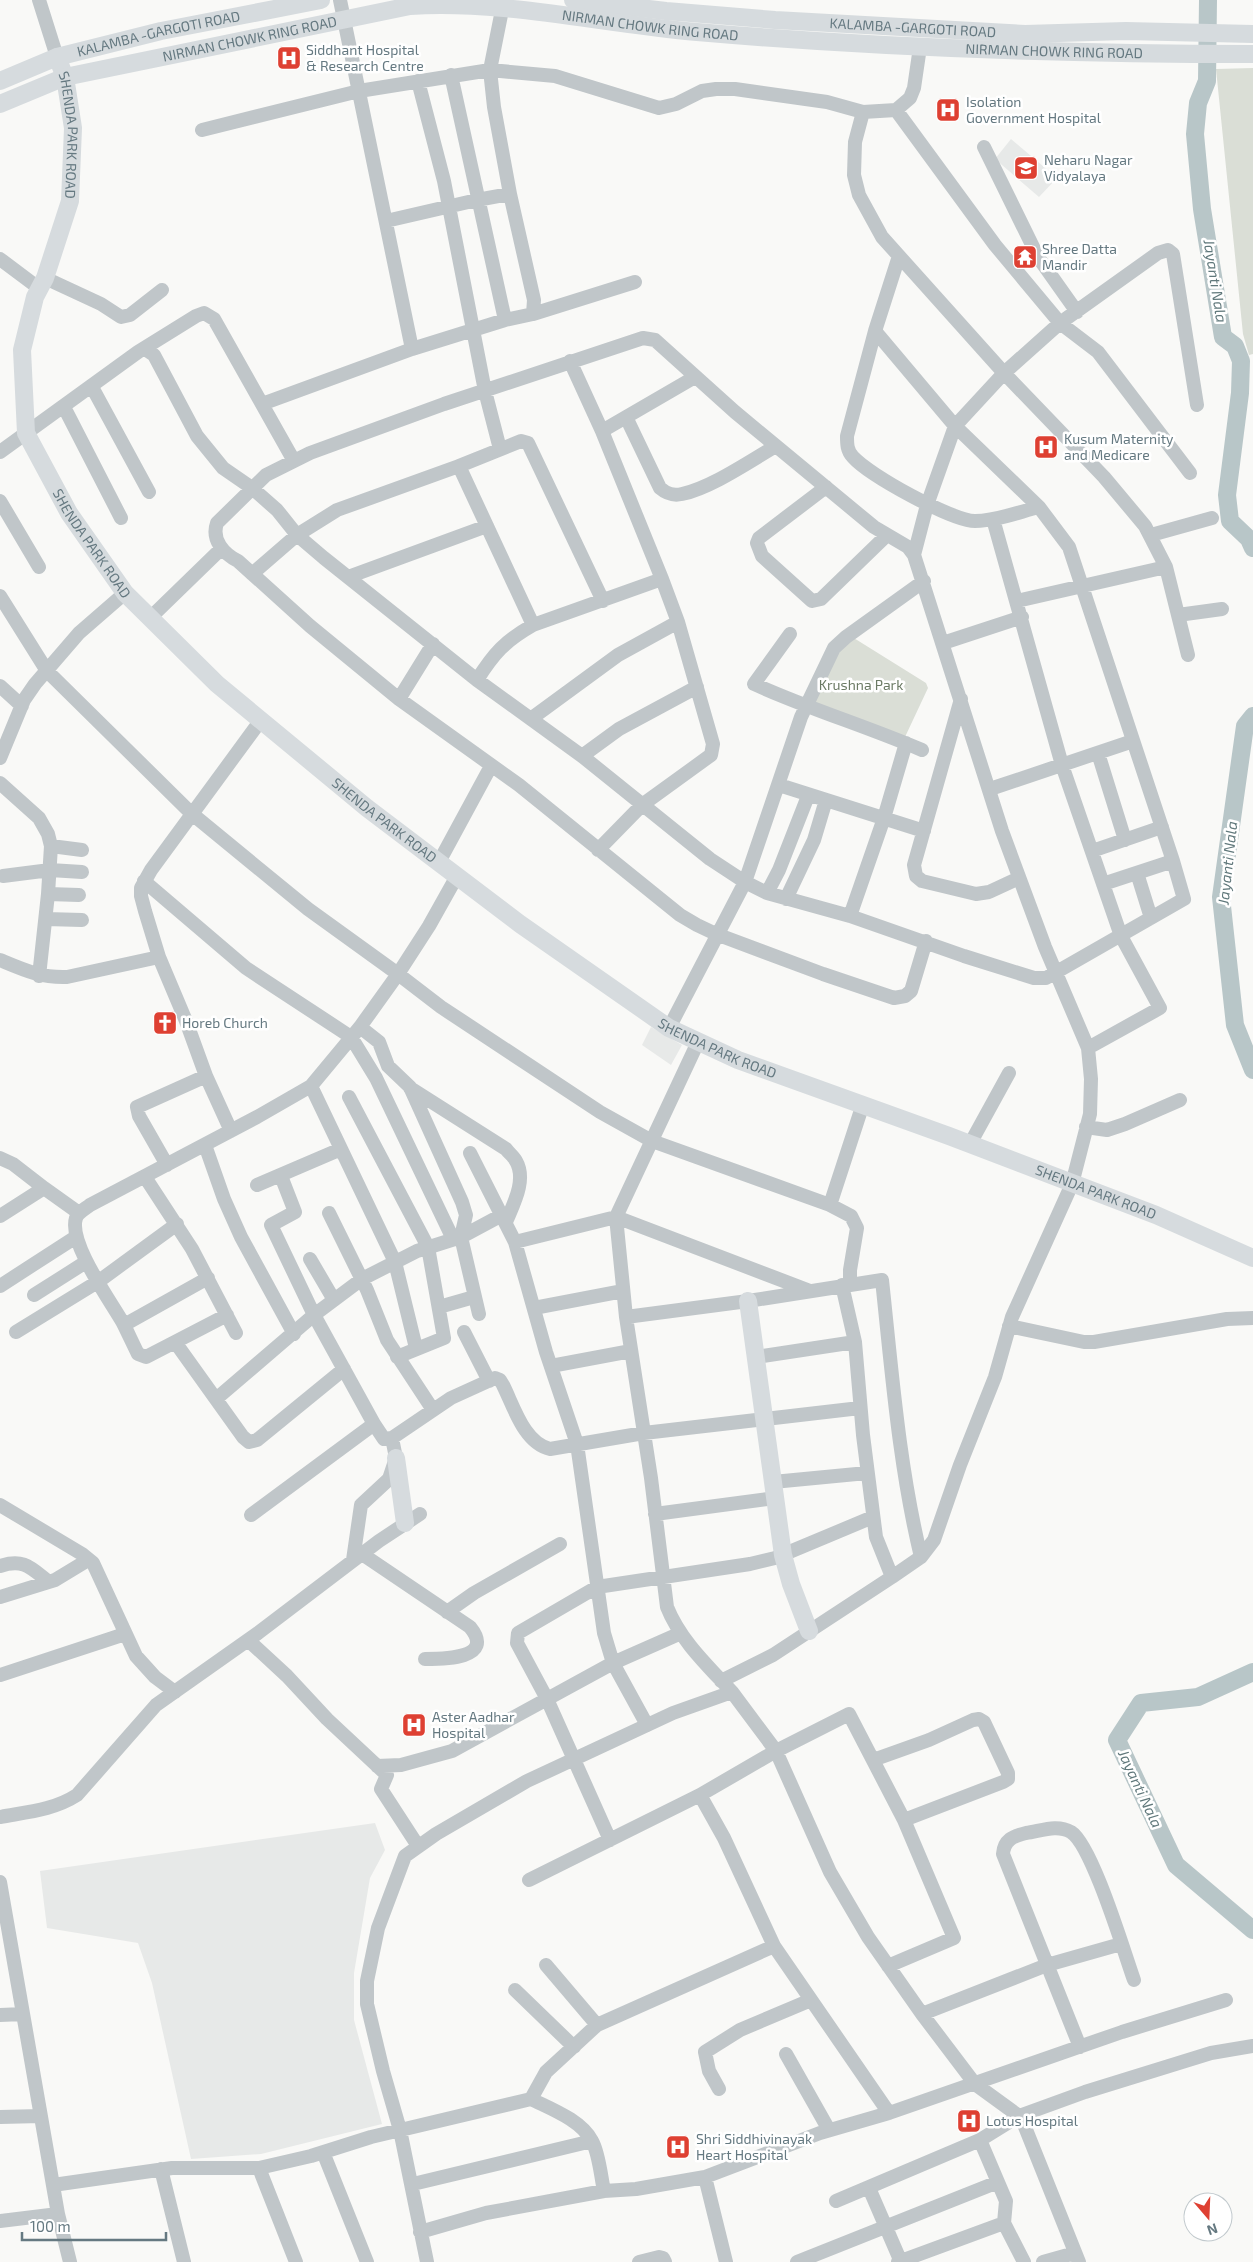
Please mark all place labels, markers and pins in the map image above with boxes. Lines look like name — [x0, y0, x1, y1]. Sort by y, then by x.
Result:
place label: Siddhant Hospital & Research Centre — [306, 41, 424, 74]
hospital icon: Siddhant Hospital & Research Centre — [276, 45, 302, 71]
place label: Isolation Government Hospital — [966, 93, 1102, 126]
hospital icon: Isolation Government Hospital — [935, 97, 961, 123]
place label: Neharu Nagar Vidyalaya — [1044, 151, 1133, 184]
school or university icon: Neharu Nagar Vidyalaya — [1013, 155, 1039, 181]
place label: Shree Datta Mandir — [1042, 240, 1117, 273]
temple icon: Shree Datta Mandir — [1012, 244, 1038, 270]
place label: Kusum Maternity and Medicare — [1064, 430, 1174, 463]
hospital icon: Kusum Maternity and Medicare — [1033, 434, 1059, 460]
church icon: Horeb Church — [152, 1010, 178, 1036]
place label: Horeb Church — [182, 1014, 268, 1031]
place label: Aster Aadhar Hospital — [432, 1708, 515, 1741]
hospital icon: Aster Aadhar Hospital — [401, 1712, 427, 1738]
hospital icon: Lotus Hospital — [956, 2108, 982, 2134]
place label: Lotus Hospital — [986, 2112, 1079, 2129]
place label: Shri Siddhivinayak Heart Hospital — [696, 2130, 812, 2163]
hospital icon: Shri Siddhivinayak Heart Hospital — [665, 2134, 691, 2160]

